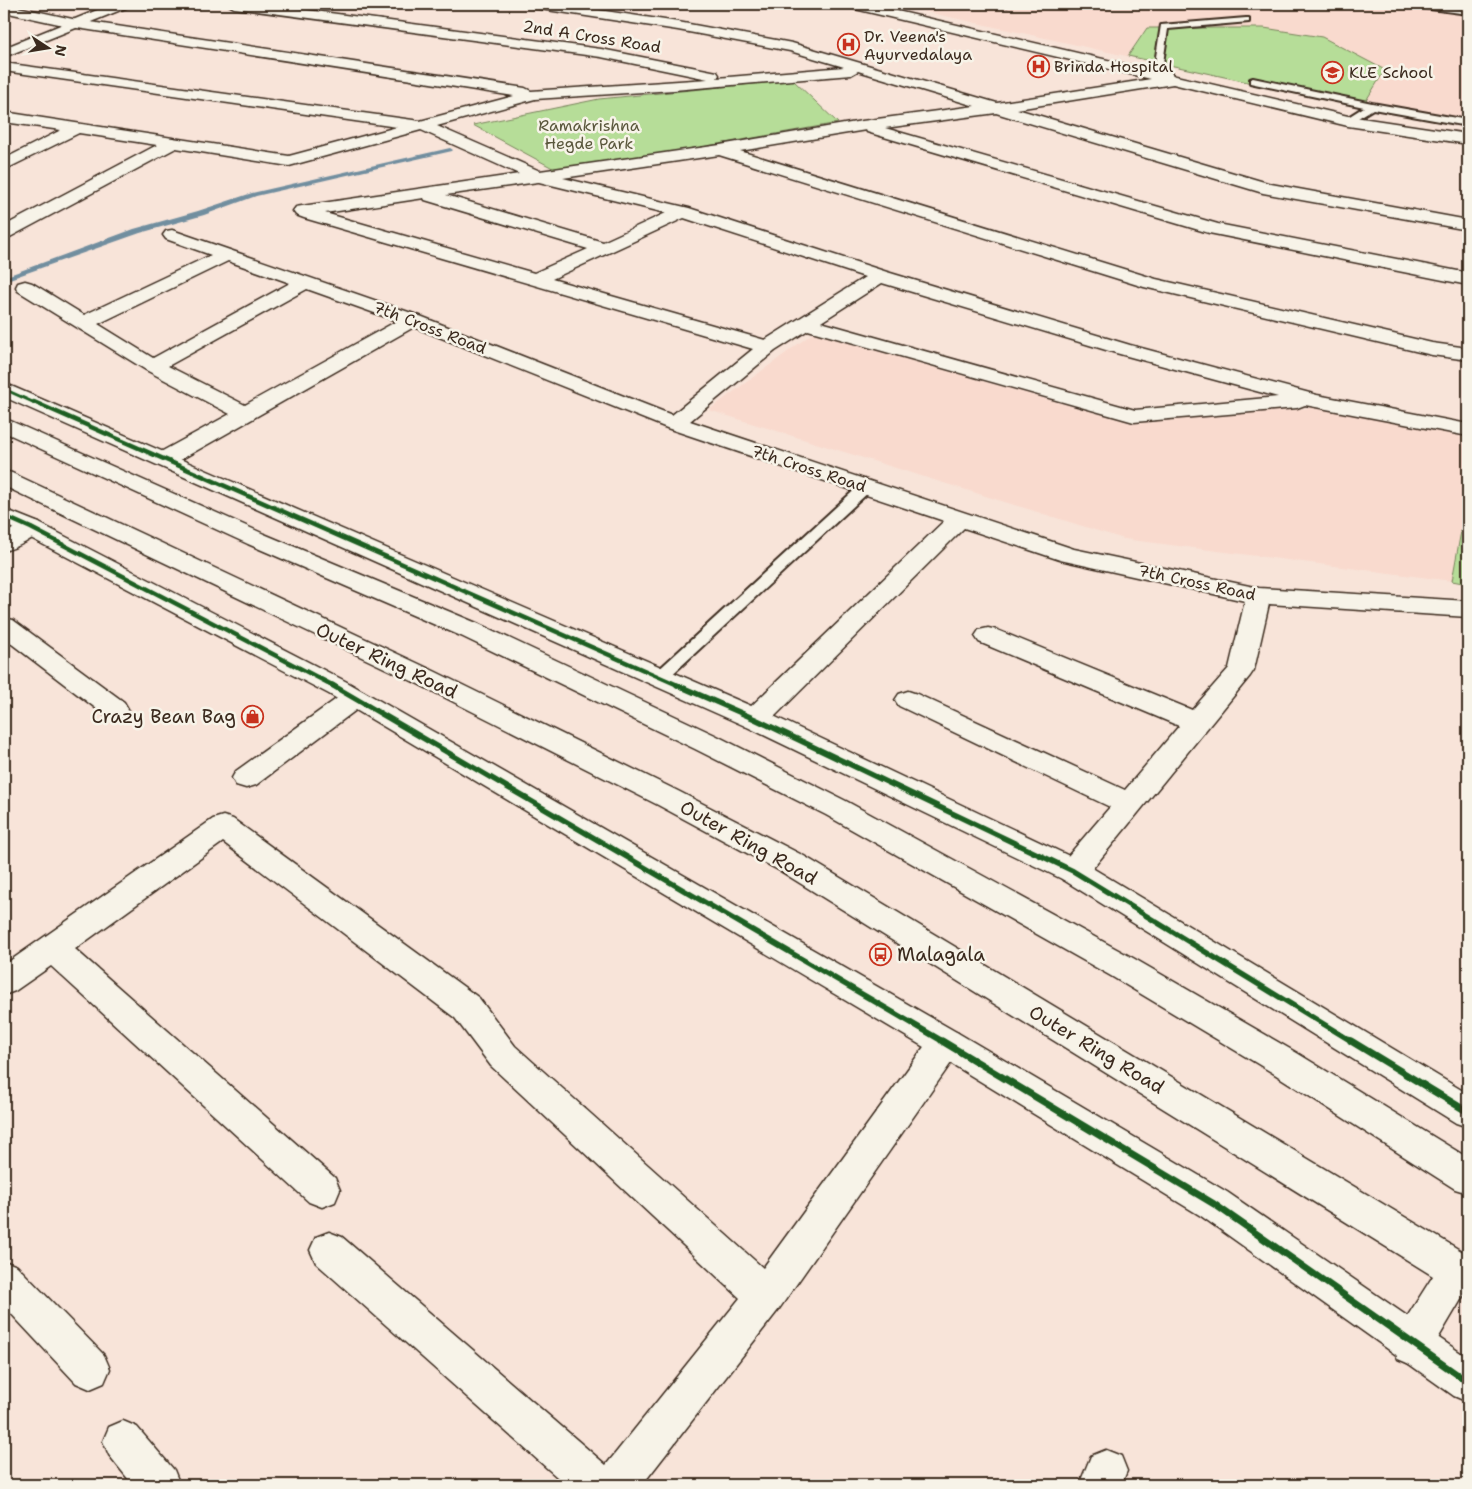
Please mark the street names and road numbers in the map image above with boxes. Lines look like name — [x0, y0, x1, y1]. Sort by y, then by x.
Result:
street label: 2nd A Cross Road — [521, 15, 663, 58]
street label: 7th Cross Road — [370, 296, 489, 359]
street label: 7th Cross Road — [749, 440, 869, 497]
street label: 7th Cross Road — [1136, 560, 1258, 605]
street label: Outer Ring Road — [312, 617, 462, 704]
street label: Outer Ring Road — [676, 794, 822, 891]
street label: Outer Ring Road — [1024, 999, 1169, 1100]

